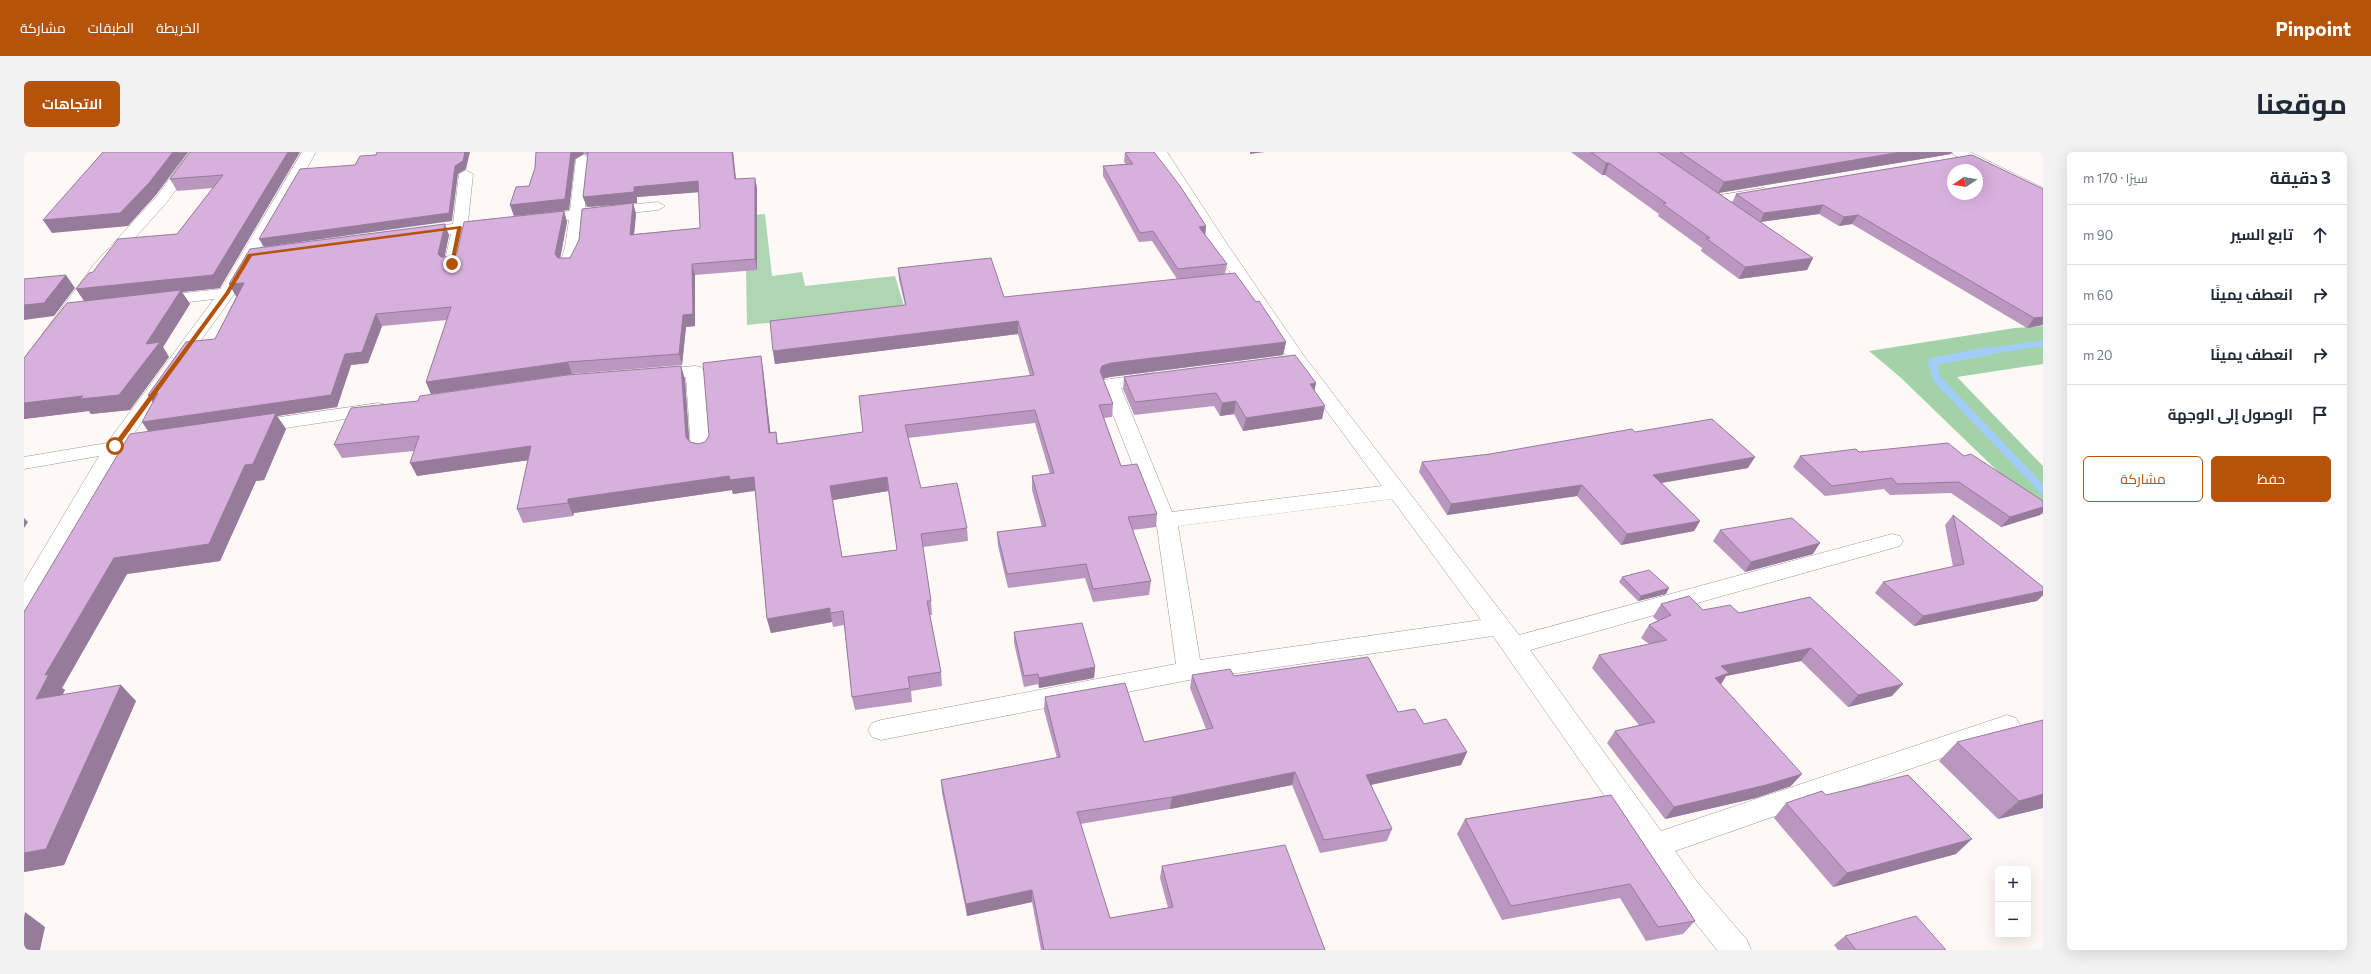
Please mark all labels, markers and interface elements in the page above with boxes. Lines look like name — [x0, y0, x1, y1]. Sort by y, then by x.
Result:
text: Pinpoint — [2275, 17, 2351, 40]
text: مشاركة — [20, 19, 66, 36]
text: الطبقات — [88, 19, 134, 36]
text: الخريطة — [156, 19, 200, 36]
button: الاتجاهات — [24, 81, 120, 127]
text: موقعنا — [2256, 86, 2347, 120]
north arrow — [1947, 164, 1983, 200]
text: 3 دقيقة — [2270, 167, 2331, 188]
text: سيرًا · 170 m — [2083, 170, 2148, 186]
icon: ahead — [2309, 224, 2331, 246]
text: تابع السير — [2230, 225, 2293, 243]
text: 90 m — [2083, 227, 2113, 243]
route end — [443, 255, 461, 273]
icon: right — [2309, 284, 2331, 306]
text: انعطف يمينًا — [2210, 285, 2293, 303]
text: 60 m — [2083, 287, 2113, 303]
icon: right — [2309, 344, 2331, 366]
text: انعطف يمينًا — [2210, 345, 2293, 363]
text: 20 m — [2083, 347, 2113, 363]
icon: arrive — [2309, 404, 2331, 426]
text: الوصول إلى الوجهة — [2168, 405, 2293, 423]
route start — [106, 437, 124, 455]
button: مشاركة — [2083, 456, 2203, 502]
button: حفظ — [2211, 456, 2331, 502]
map controls — [1995, 866, 2031, 938]
button: + — [1995, 866, 2031, 902]
button: − — [1995, 902, 2031, 938]

